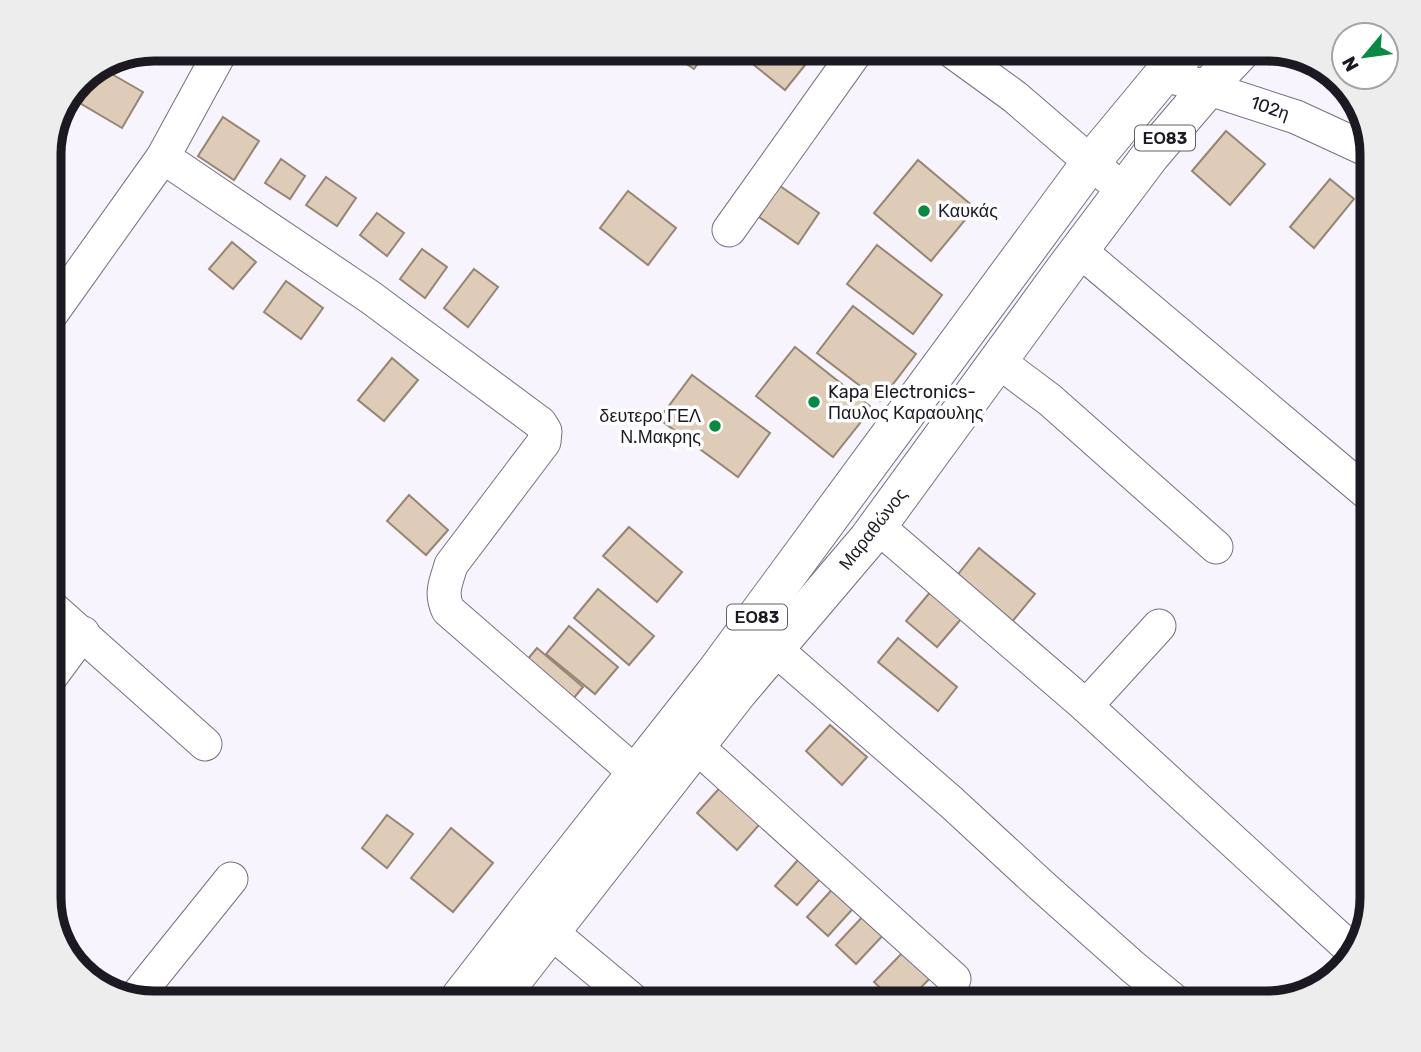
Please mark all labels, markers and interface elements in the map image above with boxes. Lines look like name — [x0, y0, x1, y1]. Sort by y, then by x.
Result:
north arrow — [1330, 21, 1400, 91]
text: N — [1337, 52, 1364, 76]
street label: 102η — [1248, 91, 1292, 125]
road number: ΕΟ83 — [1135, 126, 1195, 150]
place label: Καυκάς — [938, 200, 998, 222]
marker: Καυκάς — [916, 203, 932, 219]
place label: Kapa Electronics- Παυλος Καραουλης — [828, 381, 984, 424]
marker: Kapa Electronics- Παυλος Καραουλης — [806, 394, 822, 410]
place label: δευτερο ΓΕΛ Ν.Μακρης — [599, 405, 701, 448]
marker: δευτερο ΓΕΛ Ν.Μακρης — [707, 418, 723, 434]
street label: Μαραθώνος — [834, 483, 912, 574]
road number: ΕΟ83 — [727, 604, 787, 630]

